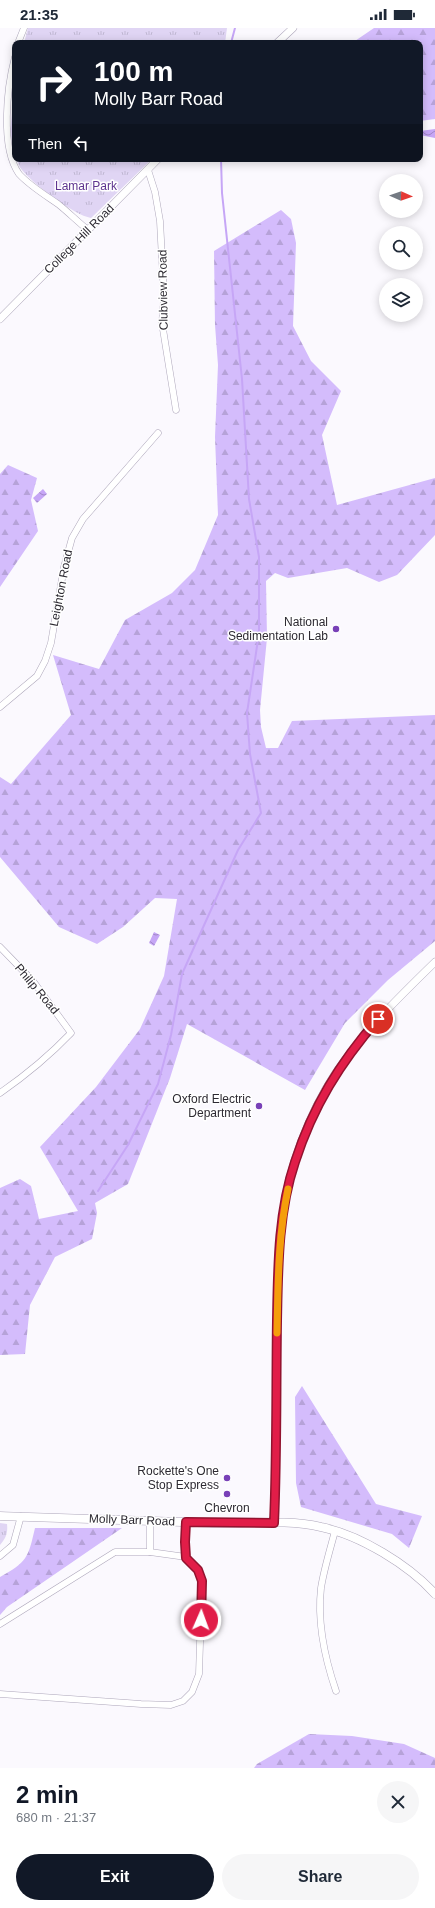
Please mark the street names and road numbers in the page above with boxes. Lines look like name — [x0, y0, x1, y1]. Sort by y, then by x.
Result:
street label: College Hill Road — [41, 201, 117, 277]
street label: Clubview Road — [155, 250, 171, 330]
street label: Leighton Road — [47, 548, 75, 628]
street label: Philip Road — [12, 961, 62, 1017]
street label: Molly Barr Road — [89, 1512, 175, 1528]

